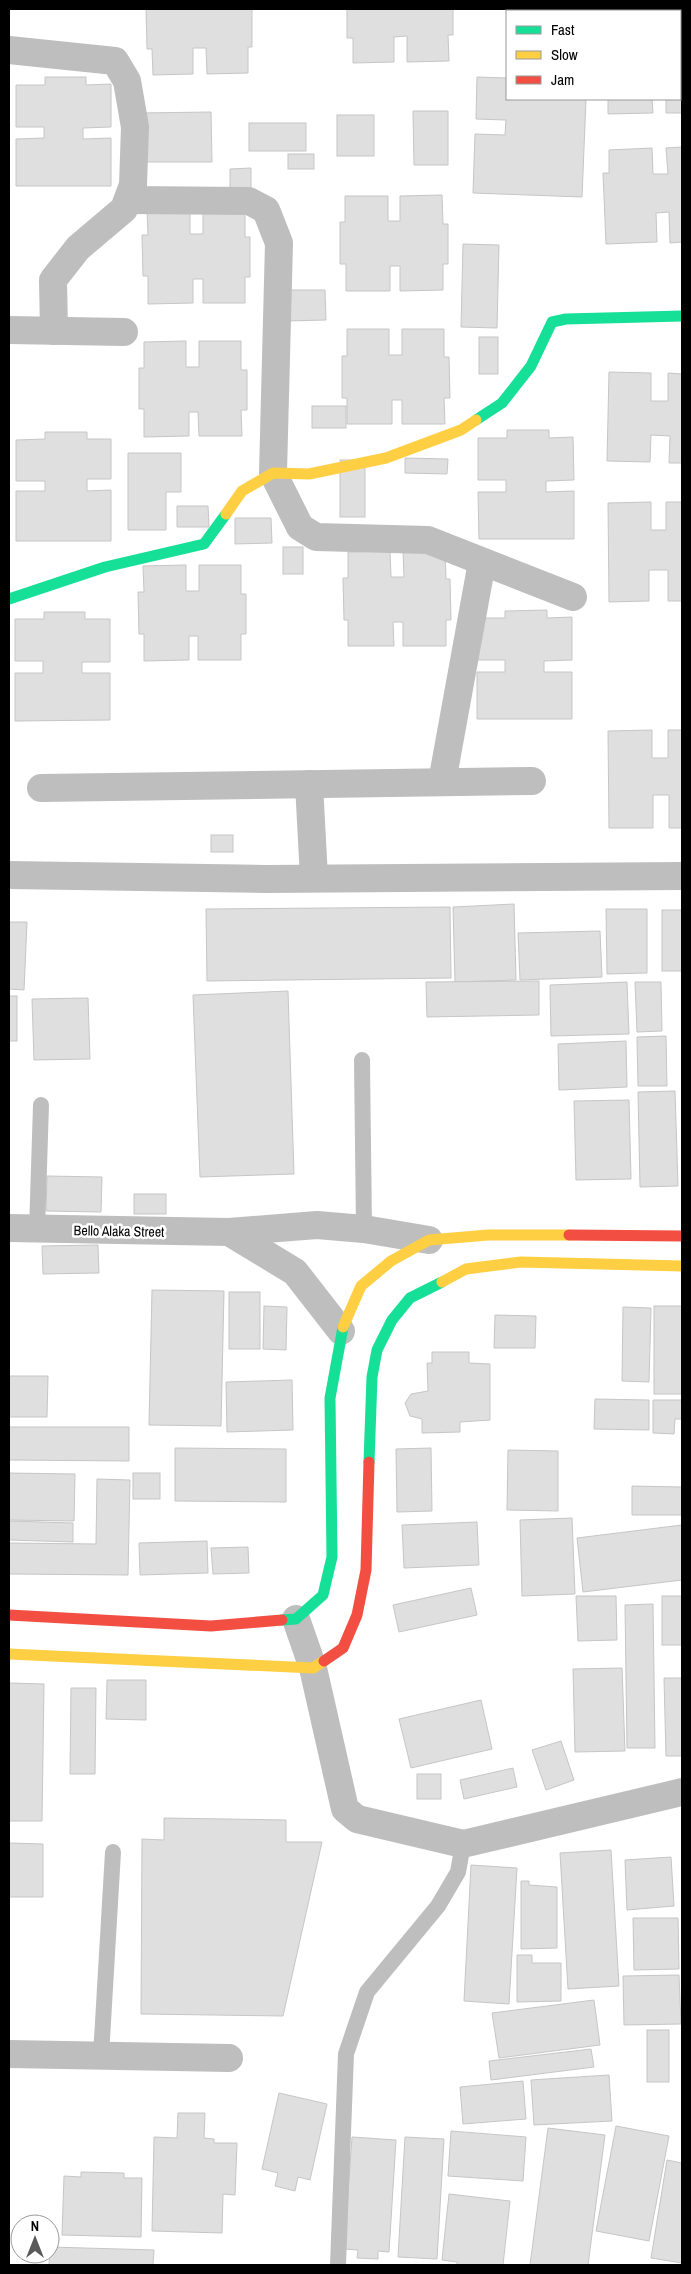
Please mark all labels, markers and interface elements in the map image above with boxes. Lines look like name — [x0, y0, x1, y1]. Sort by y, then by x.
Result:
legend — [506, 10, 681, 100]
text: Fast — [551, 19, 575, 40]
text: Slow — [551, 44, 578, 65]
text: Jam — [551, 69, 574, 90]
street label: Bello Alaka Street — [74, 1221, 164, 1241]
north arrow — [10, 2214, 60, 2264]
text: N — [31, 2217, 39, 2235]

